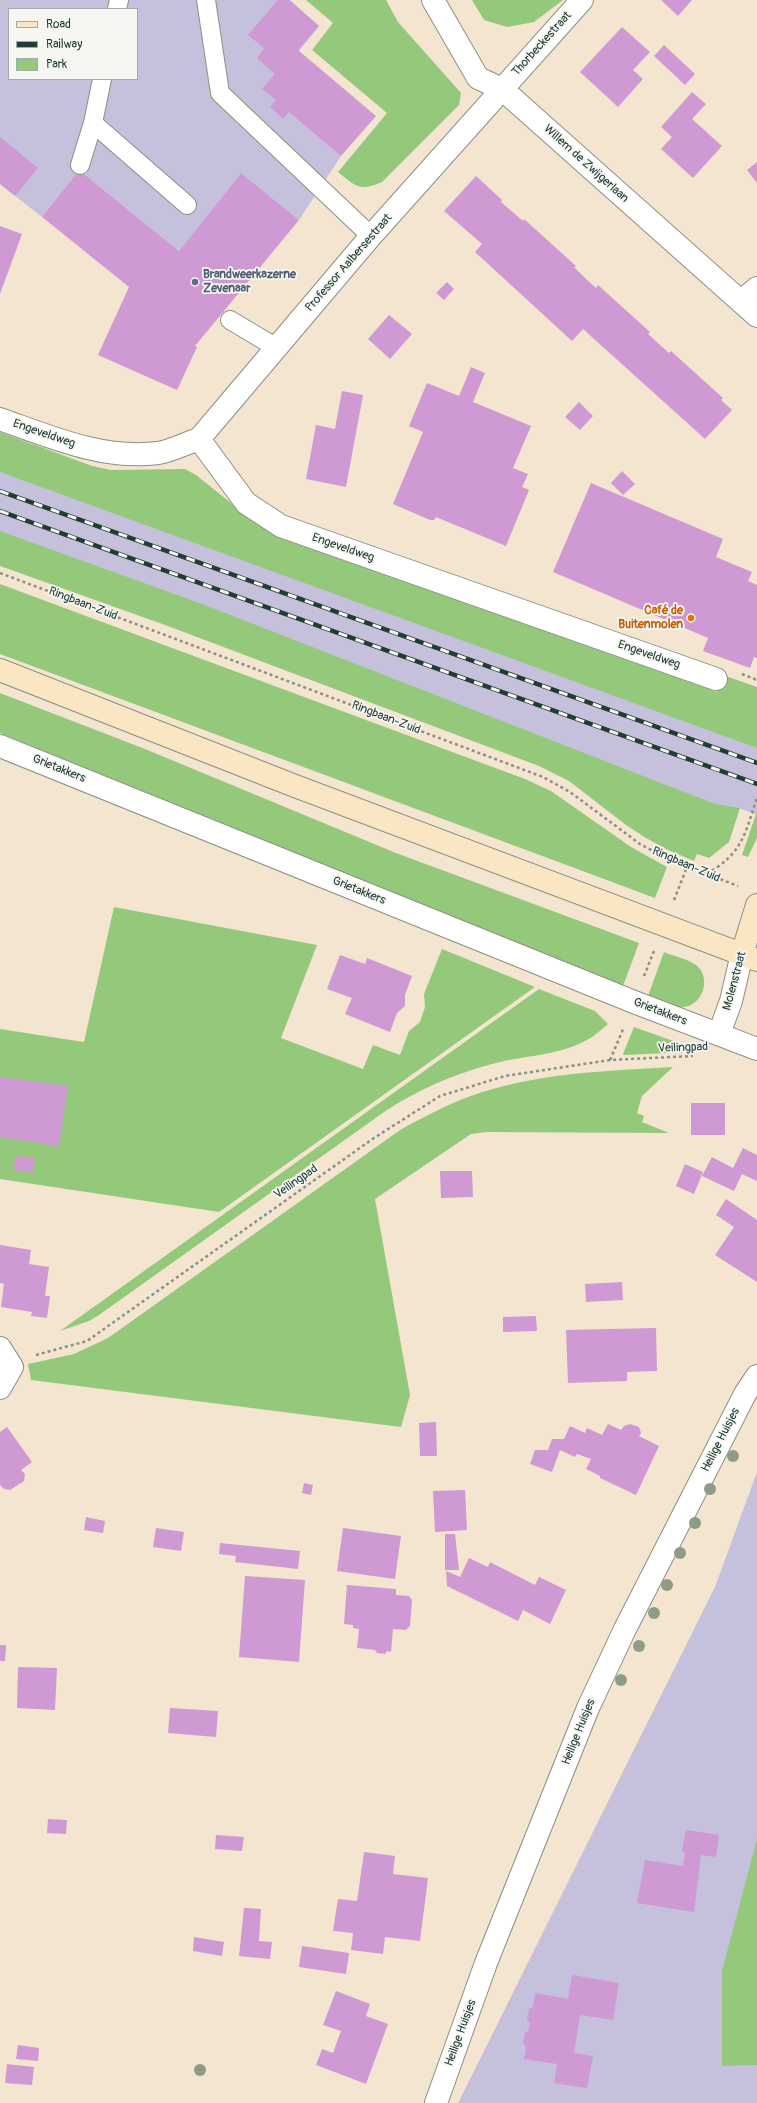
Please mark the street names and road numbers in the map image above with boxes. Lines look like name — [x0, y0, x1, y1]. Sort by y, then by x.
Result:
street label: Thorbeckestraat — [509, 9, 575, 79]
street label: Willem de Zwijgerlaan — [541, 122, 631, 206]
street label: Professor Aalbersestraat — [303, 211, 395, 315]
street label: Engeveldweg — [11, 417, 77, 451]
street label: Engeveldweg — [310, 531, 376, 565]
street label: Ringbaan-Zuid — [47, 584, 119, 624]
street label: Engeveldweg — [616, 638, 682, 672]
street label: Ringbaan-Zuid — [350, 698, 422, 738]
street label: Grietakkers — [30, 752, 88, 786]
street label: Ringbaan-Zuid — [650, 844, 722, 886]
street label: Grietakkers — [330, 874, 388, 908]
street label: Molenstraat — [720, 950, 750, 1012]
street label: Grietakkers — [631, 995, 689, 1029]
street label: Veilingpad — [658, 1040, 708, 1056]
street label: Veilingpad — [271, 1162, 321, 1202]
street label: Heilige Huisjes — [699, 1406, 743, 1474]
street label: Heilige Huisjes — [559, 1697, 599, 1767]
street label: Heilige Huisjes — [442, 1998, 480, 2068]

